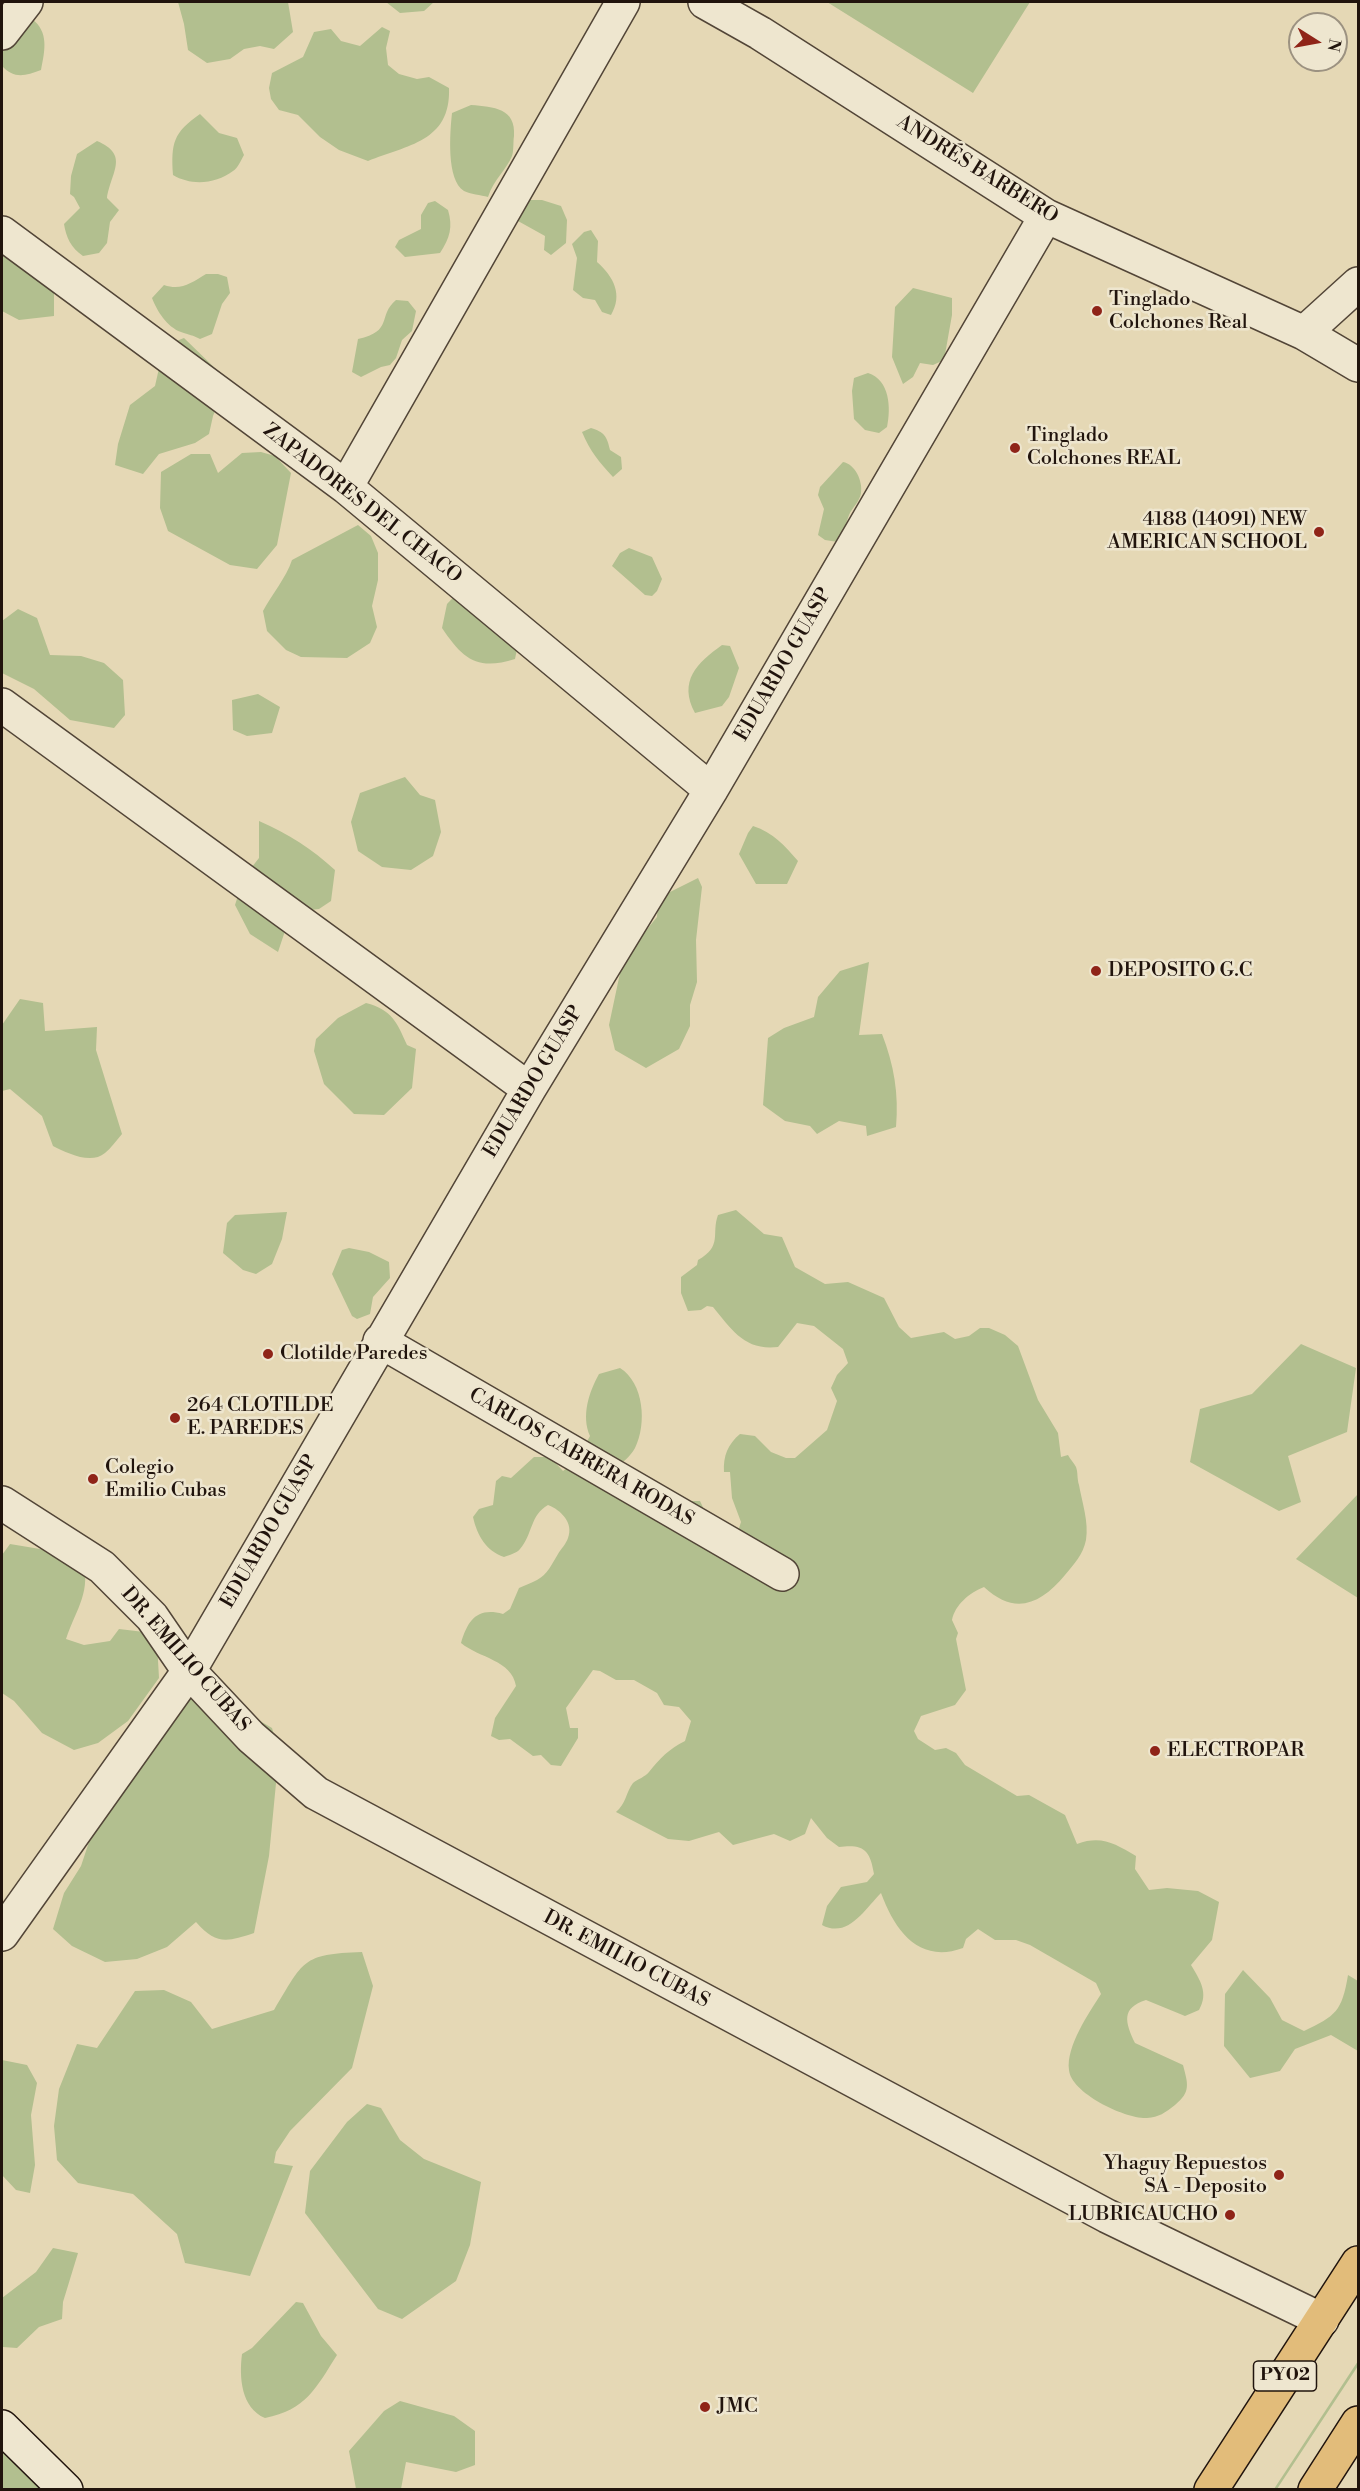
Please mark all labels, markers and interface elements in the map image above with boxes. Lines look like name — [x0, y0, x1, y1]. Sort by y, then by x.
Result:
north arrow — [1288, 12, 1348, 72]
text: N — [1323, 37, 1345, 53]
street label: ANDRÉS BARBERO — [892, 111, 1062, 229]
place label: Tinglado Colchones Real — [1109, 288, 1248, 335]
marker: Tinglado Colchones Real — [1090, 304, 1104, 318]
street label: ZAPADORES DEL CHACO — [258, 419, 466, 589]
place label: Tinglado Colchones REAL — [1027, 424, 1180, 471]
marker: Tinglado Colchones REAL — [1008, 441, 1022, 455]
place label: 4188 (14091) NEW AMERICAN SCHOOL — [1107, 508, 1307, 555]
marker: 4188 (14091) NEW AMERICAN SCHOOL — [1312, 525, 1326, 539]
street label: EDUARDO GUASP — [730, 584, 838, 746]
place label: DEPOSITO G.C — [1108, 959, 1253, 983]
marker: DEPOSITO G.C — [1089, 964, 1103, 978]
street label: EDUARDO GUASP — [479, 1002, 589, 1162]
place label: Clotilde Paredes — [280, 1342, 427, 1366]
marker: Clotilde Paredes — [261, 1347, 275, 1361]
street label: CARLOS CABRERA RODAS — [464, 1384, 698, 1532]
place label: 264 CLOTILDE E. PAREDES — [187, 1394, 334, 1441]
marker: 264 CLOTILDE E. PAREDES — [168, 1411, 182, 1425]
street label: EDUARDO GUASP — [216, 1451, 324, 1613]
place label: Colegio Emilio Cubas — [105, 1456, 226, 1503]
marker: Colegio Emilio Cubas — [86, 1472, 100, 1486]
street label: DR. EMILIO CUBAS — [115, 1582, 255, 1738]
place label: ELECTROPAR — [1167, 1739, 1304, 1763]
marker: ELECTROPAR — [1148, 1744, 1162, 1758]
street label: DR. EMILIO CUBAS — [539, 1906, 713, 2014]
place label: Yhaguy Repuestos SA - Deposito — [1104, 2152, 1267, 2199]
marker: Yhaguy Repuestos SA - Deposito — [1272, 2168, 1286, 2182]
place label: LUBRICAUCHO — [1068, 2203, 1218, 2227]
marker: LUBRICAUCHO — [1223, 2208, 1237, 2222]
road number: PY02 — [1254, 2361, 1316, 2391]
place label: JMC — [717, 2395, 758, 2419]
marker: JMC — [698, 2400, 712, 2414]

